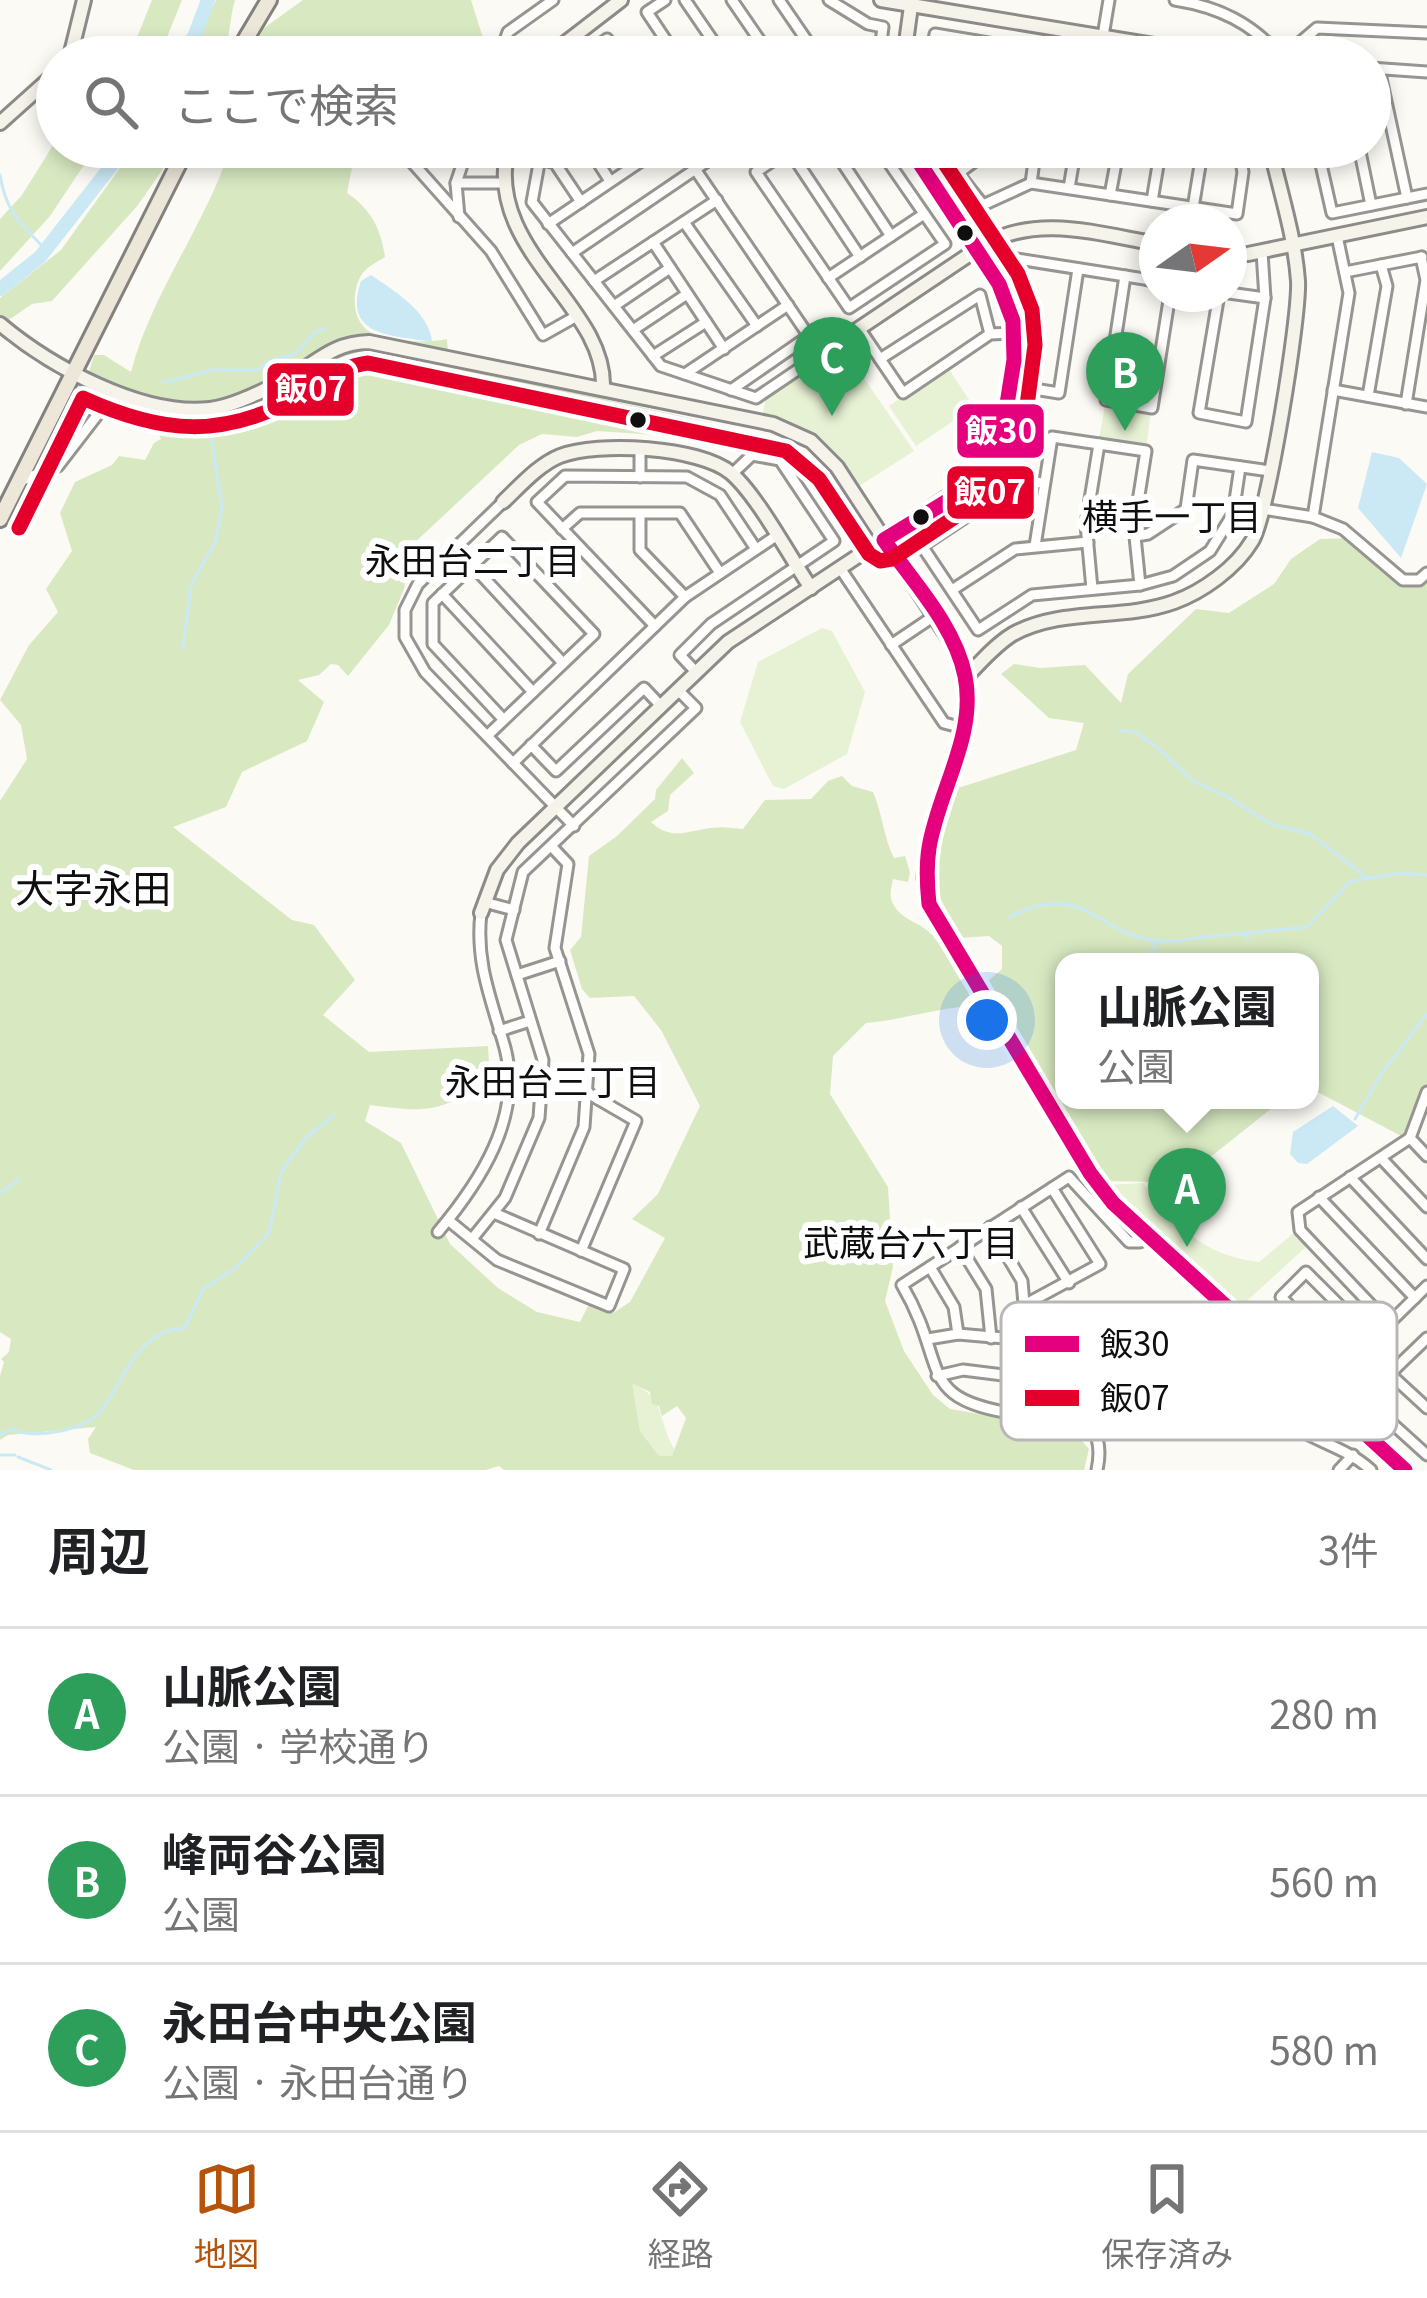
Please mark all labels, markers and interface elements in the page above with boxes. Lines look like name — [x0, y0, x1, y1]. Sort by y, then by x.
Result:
search box — [36, 36, 1391, 168]
icon: search — [78, 69, 144, 135]
text: ここで検索 — [174, 70, 399, 135]
north arrow — [1139, 204, 1247, 312]
unlabelled marker — [954, 222, 976, 244]
pin: C — [793, 317, 871, 416]
pin: B — [1086, 332, 1164, 431]
line badge: 飯07 — [265, 361, 356, 418]
text: 飯07 — [275, 363, 347, 411]
line badge: 飯30 — [955, 402, 1046, 460]
text: 飯30 — [965, 405, 1037, 453]
unlabelled marker — [627, 409, 649, 431]
line badge: 飯07 — [945, 464, 1036, 521]
text: 飯07 — [954, 466, 1026, 514]
district label: 横手一丁目 — [1082, 488, 1262, 540]
unlabelled marker — [910, 506, 932, 528]
district label: 永田台二丁目 — [365, 532, 581, 584]
district label: 大字永田 — [15, 858, 171, 914]
popup — [1055, 953, 1319, 1109]
text: 山脈公園 — [1097, 971, 1277, 1036]
your location — [957, 990, 1017, 1050]
text: 公園 — [1097, 1036, 1175, 1092]
district label: 永田台三丁目 — [445, 1053, 661, 1105]
pin: A — [1148, 1148, 1226, 1247]
district label: 武蔵台六丁目 — [803, 1214, 1019, 1266]
legend — [1001, 1302, 1397, 1440]
text: 飯30 — [1100, 1318, 1170, 1366]
text: 飯07 — [1100, 1372, 1170, 1420]
text: 周辺 — [48, 1511, 150, 1585]
text: 3件 — [1318, 1520, 1379, 1576]
text: 山脈公園 — [162, 1651, 342, 1716]
text: A — [75, 1684, 100, 1740]
text: 280 m — [1269, 1684, 1379, 1740]
text: 公園 · 学校通り — [162, 1716, 435, 1772]
text: 峰両谷公園 — [162, 1819, 387, 1884]
text: B — [74, 1852, 100, 1908]
text: 560 m — [1269, 1852, 1379, 1908]
text: 公園 — [162, 1884, 240, 1940]
text: 永田台中央公園 — [162, 1987, 477, 2052]
text: C — [74, 2020, 100, 2076]
text: 580 m — [1269, 2020, 1379, 2076]
text: 公園 · 永田台通り — [162, 2052, 474, 2108]
tab: 地図 — [194, 2156, 260, 2276]
tab: 経路 — [647, 2156, 713, 2276]
tab: 保存済み — [1101, 2156, 1233, 2276]

